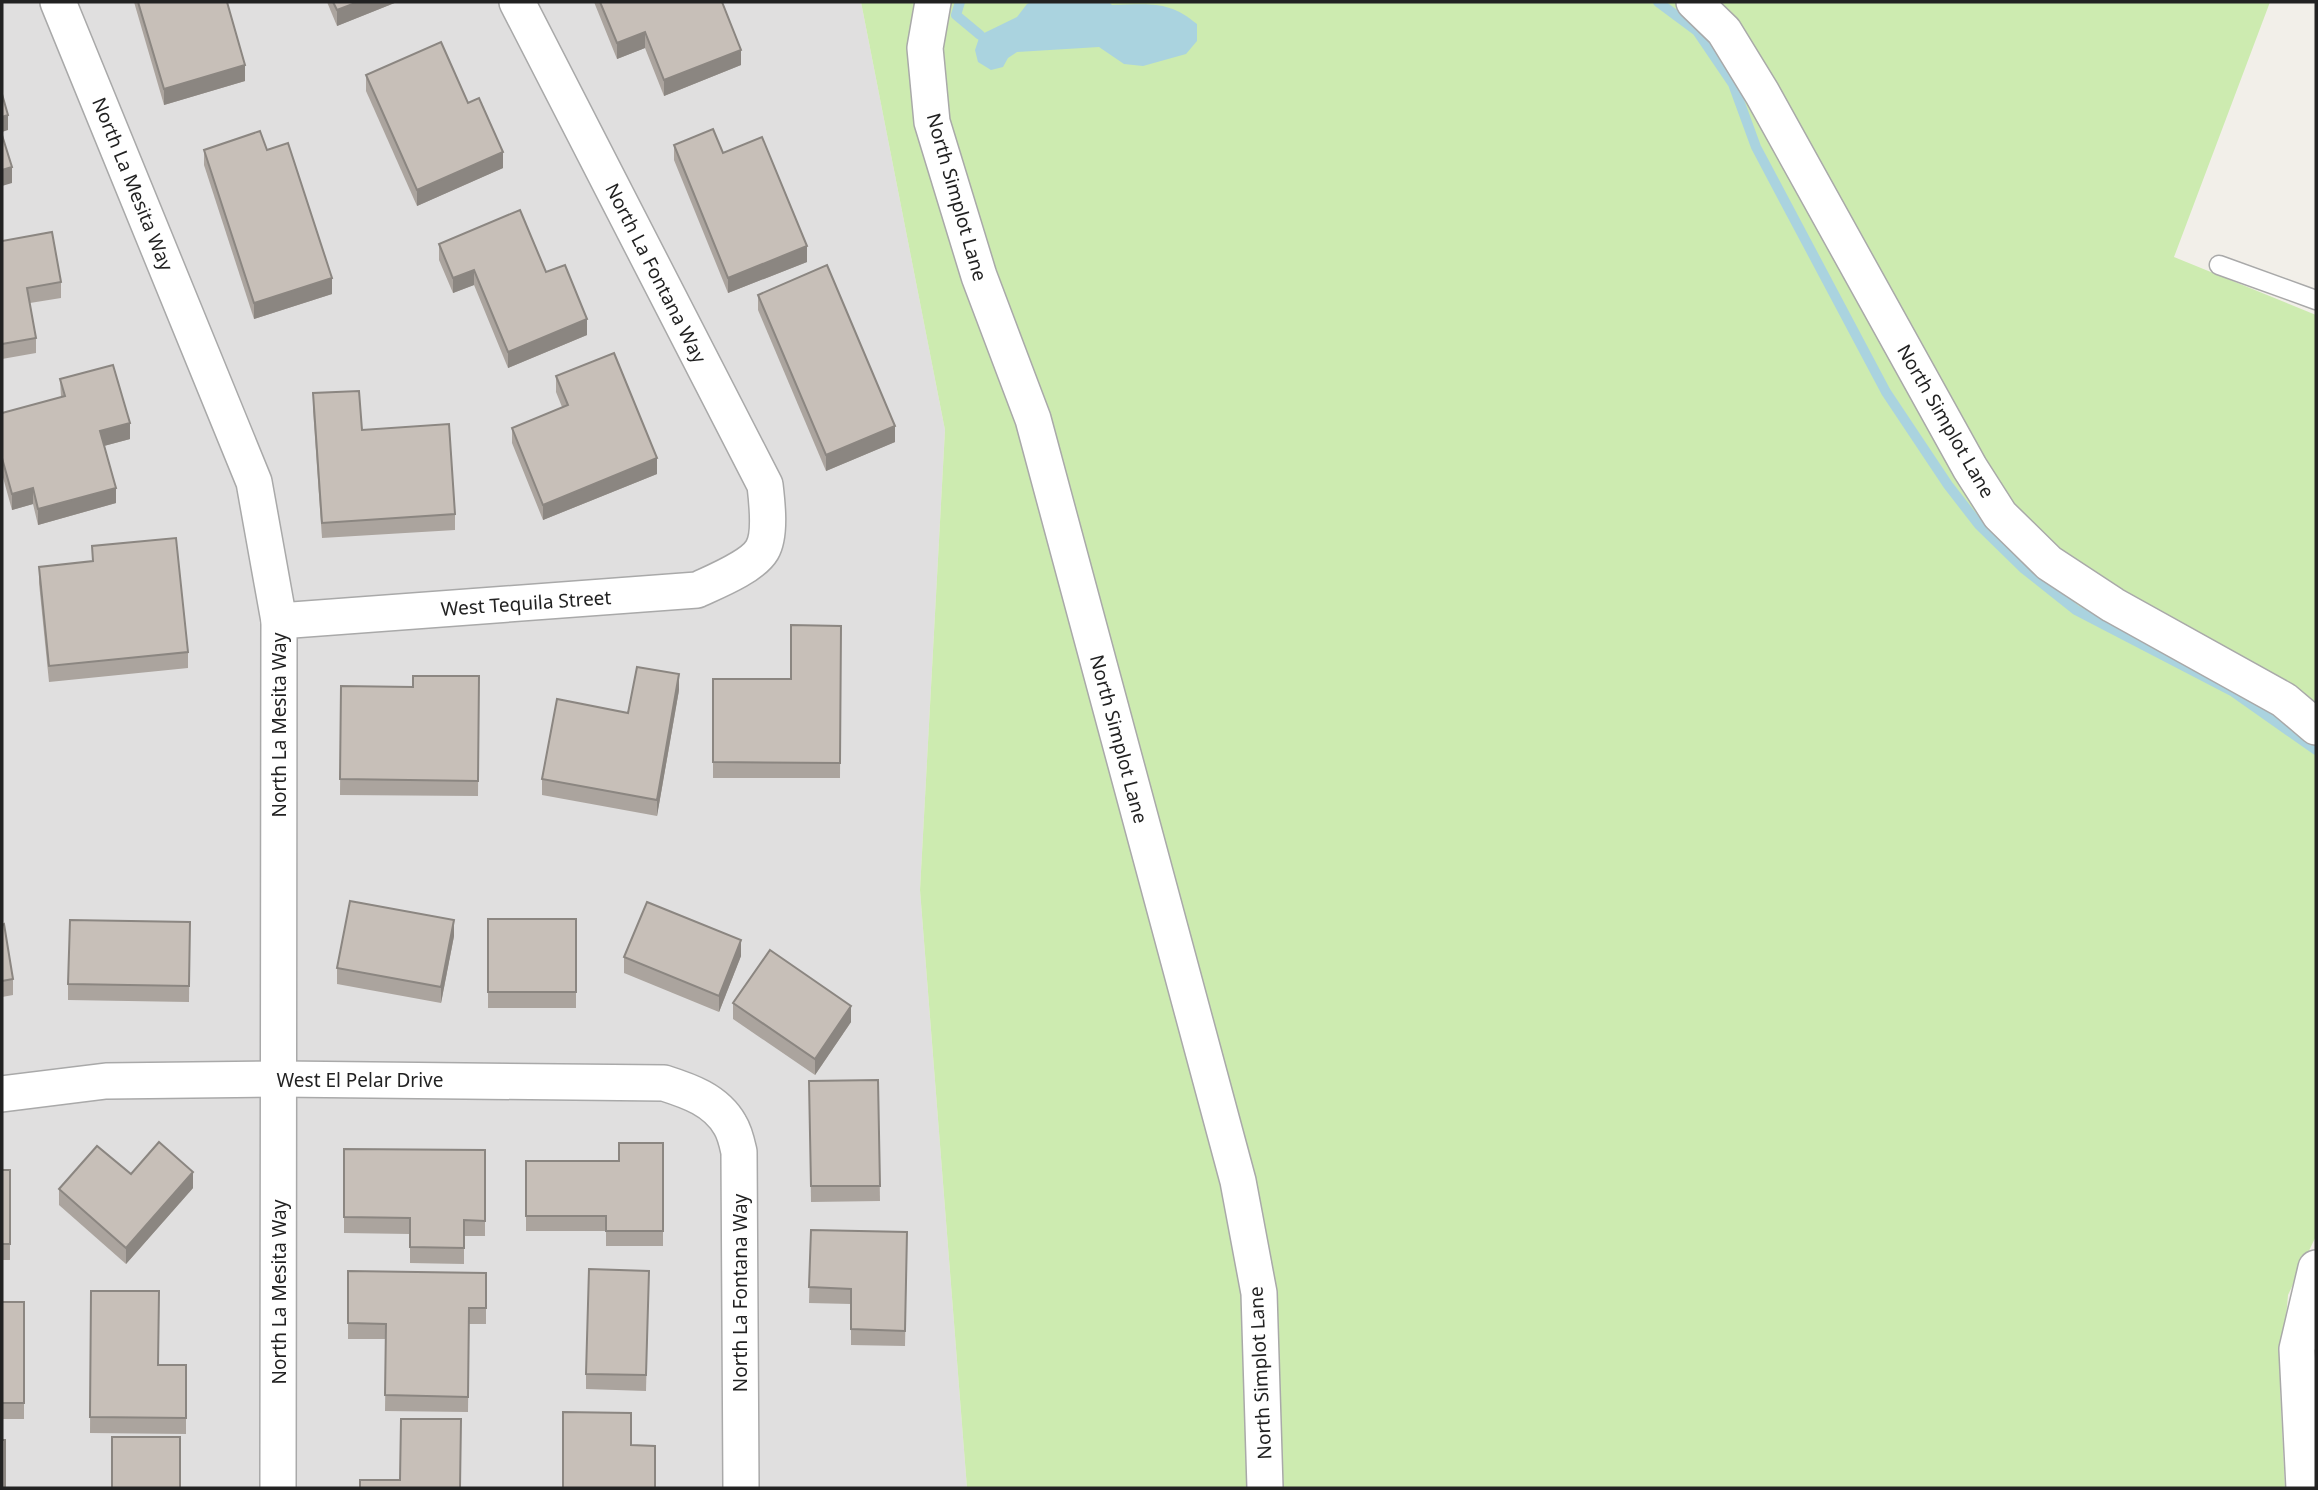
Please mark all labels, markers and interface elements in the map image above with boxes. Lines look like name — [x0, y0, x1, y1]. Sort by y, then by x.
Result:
street label: North La Mesita Way — [86, 93, 180, 275]
street label: North Simplot Lane — [921, 110, 993, 284]
street label: North La Fontana Way — [599, 179, 713, 368]
street label: North Simplot Lane — [1891, 339, 2001, 503]
street label: West Tequila Street — [440, 584, 612, 622]
street label: North La Mesita Way — [266, 632, 292, 817]
street label: North Simplot Lane — [1084, 652, 1154, 826]
street label: West El Pelar Drive — [277, 1067, 443, 1093]
street label: North La Fontana Way — [727, 1193, 753, 1392]
street label: North La Mesita Way — [266, 1199, 292, 1384]
street label: North Simplot Lane — [1242, 1286, 1278, 1460]

